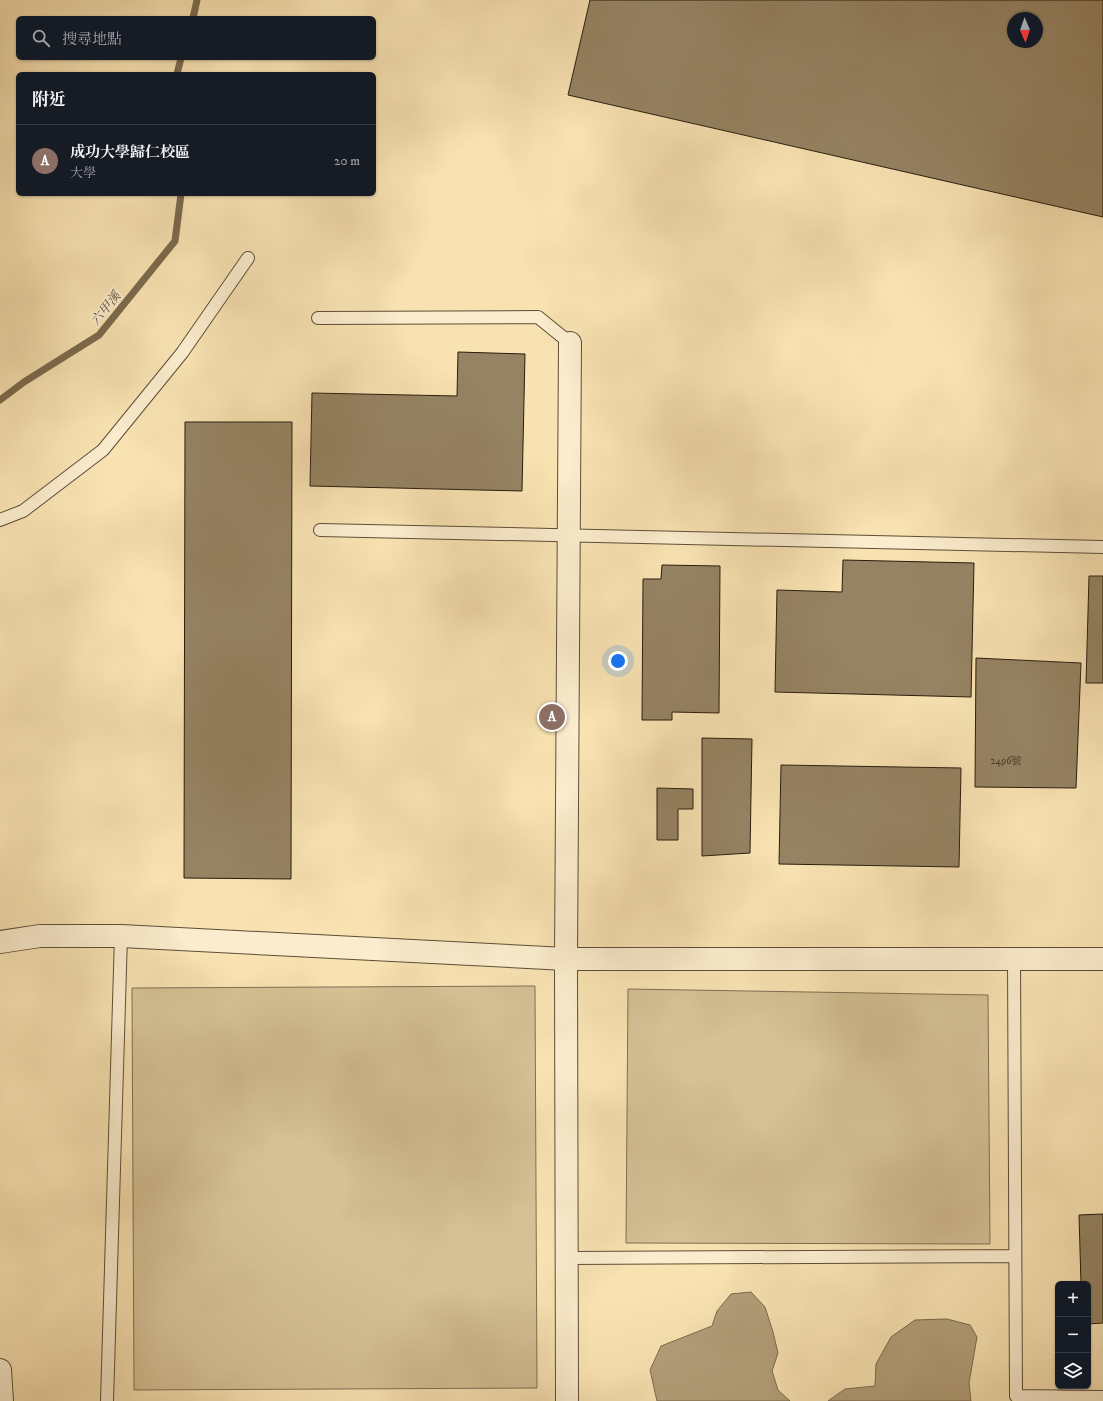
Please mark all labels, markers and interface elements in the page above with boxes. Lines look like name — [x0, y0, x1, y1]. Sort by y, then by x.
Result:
north arrow — [1007, 12, 1043, 48]
search box — [16, 16, 376, 60]
icon: search — [30, 27, 52, 49]
text: 搜尋地點 — [62, 30, 122, 49]
text: 附近 — [32, 89, 66, 111]
text: 成功大學歸仁校區 — [70, 143, 190, 162]
text: A — [41, 153, 49, 169]
text: 20 m — [334, 153, 360, 169]
text: 大學 — [70, 165, 96, 181]
water label: 六甲溪 — [87, 287, 126, 329]
your location — [608, 651, 628, 671]
pin: A — [539, 702, 565, 732]
house number: 2496號 — [991, 755, 1021, 767]
map controls — [1055, 1281, 1091, 1389]
button: + — [1055, 1281, 1091, 1317]
button: − — [1055, 1317, 1091, 1353]
button: layers — [1055, 1353, 1091, 1389]

